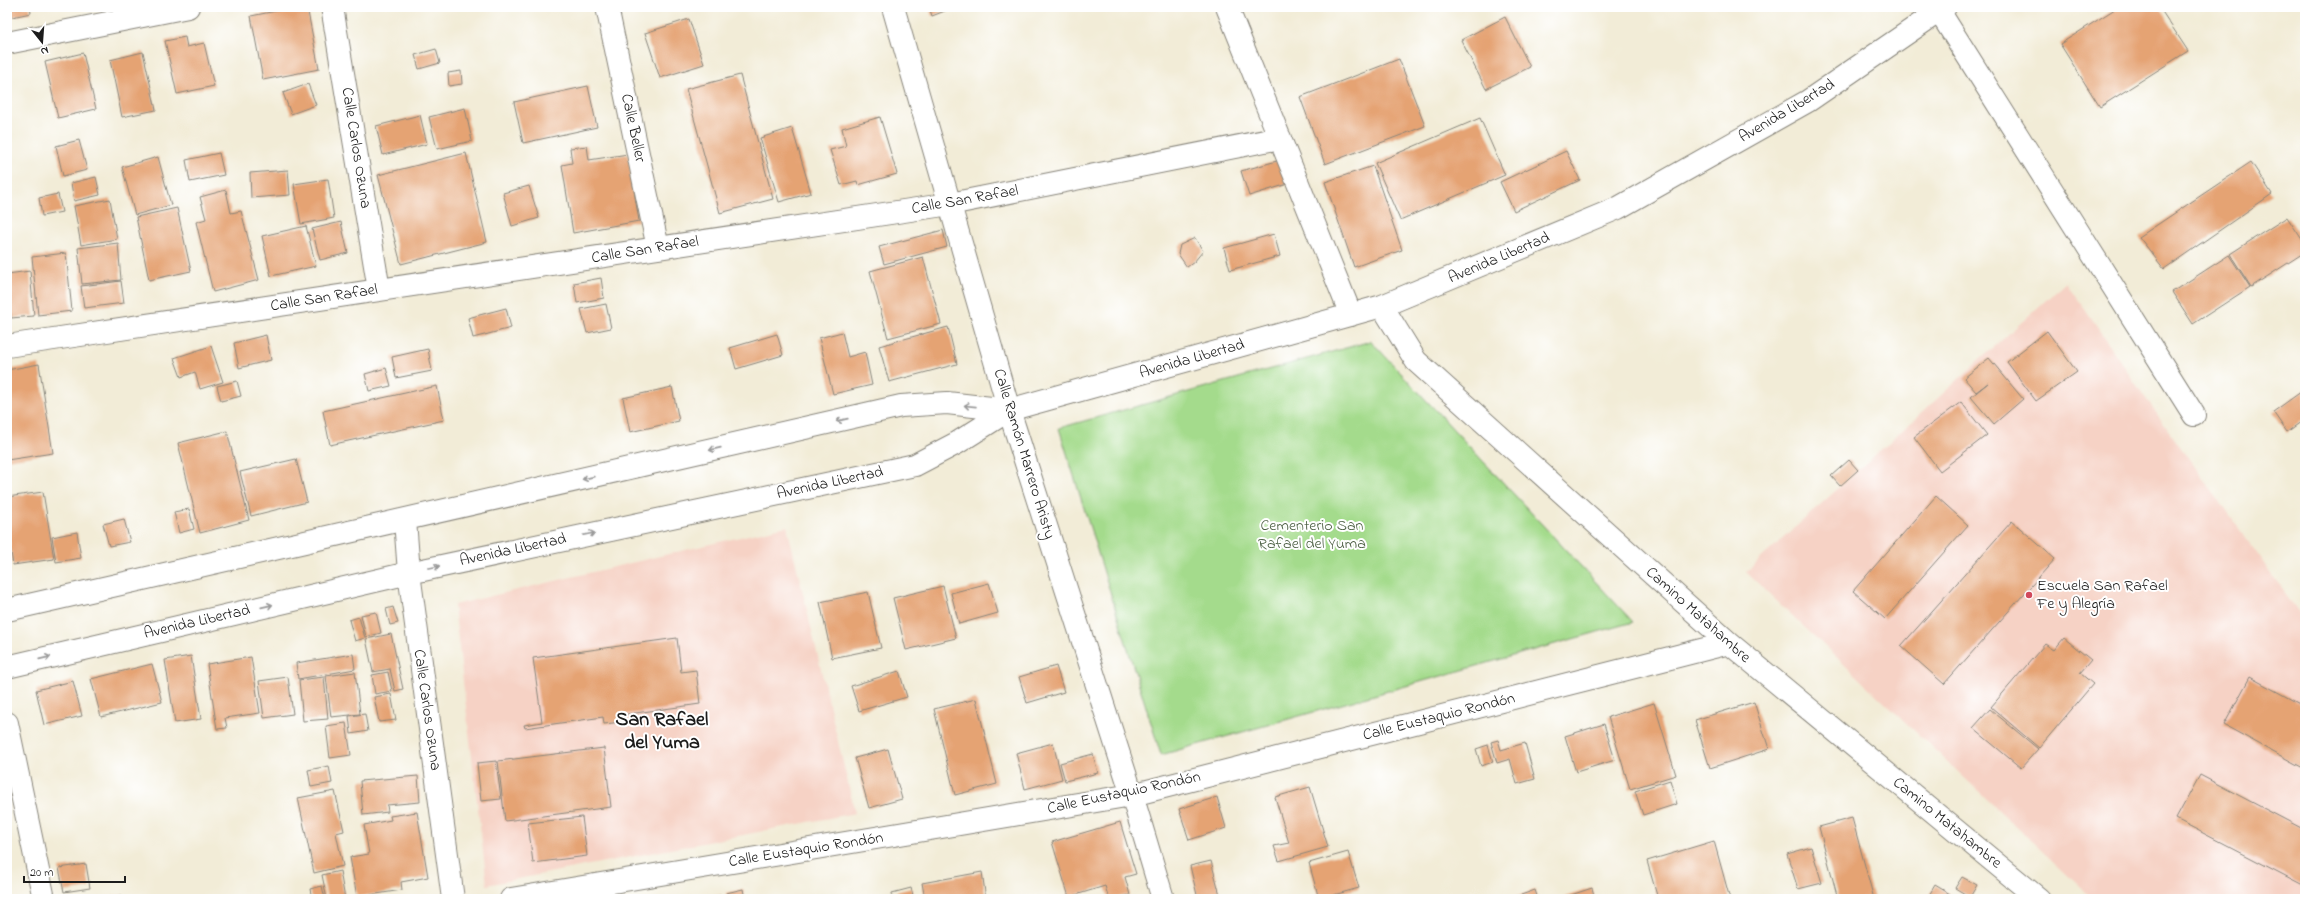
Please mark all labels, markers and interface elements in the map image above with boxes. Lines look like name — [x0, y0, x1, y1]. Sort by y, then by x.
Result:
north arrow — [22, 22, 62, 62]
text: N — [39, 42, 51, 59]
street label: Avenida Libertad — [1734, 73, 1840, 149]
street label: Calle Carlos Ozuna — [335, 86, 377, 210]
street label: Calle Beller — [614, 92, 652, 164]
street label: Calle San Rafael — [910, 179, 1021, 221]
street label: Avenida Libertad — [1444, 226, 1554, 290]
street label: Calle San Rafael — [590, 230, 701, 270]
street label: Calle San Rafael — [269, 278, 380, 318]
street label: Avenida Libertad — [1137, 333, 1247, 385]
street label: Calle Ramón Marrero Aristy — [987, 366, 1061, 542]
one-way arrow — [964, 402, 977, 410]
one-way arrow — [836, 416, 849, 424]
one-way arrow — [709, 445, 722, 453]
street label: Avenida Libertad — [774, 460, 886, 506]
one-way arrow — [582, 474, 595, 482]
park label: Cementerio San Rafael del Yuma — [1258, 514, 1366, 556]
street label: Avenida Libertad — [457, 527, 569, 573]
one-way arrow — [582, 530, 595, 538]
street label: Camino Matahambre — [1640, 561, 1757, 669]
one-way arrow — [428, 563, 441, 571]
place label: Escuela San Rafael Fe y Alegría — [2036, 574, 2168, 616]
marker: Escuela San Rafael Fe y Alegría — [2024, 590, 2034, 600]
street label: Avenida Libertad — [141, 598, 253, 646]
one-way arrow — [260, 601, 273, 609]
street label: Calle Carlos Ozuna — [407, 648, 447, 772]
one-way arrow — [38, 654, 51, 661]
street label: Calle Eustaquio Rondón — [1360, 686, 1518, 748]
district label: San Rafael del Yuma — [616, 706, 708, 758]
street label: Calle Eustaquio Rondón — [1045, 765, 1203, 821]
street label: Camino Matahambre — [1887, 771, 2007, 875]
street label: Calle Eustaquio Rondón — [727, 826, 885, 874]
scale bar — [24, 858, 125, 884]
text: 20 m — [30, 864, 53, 882]

